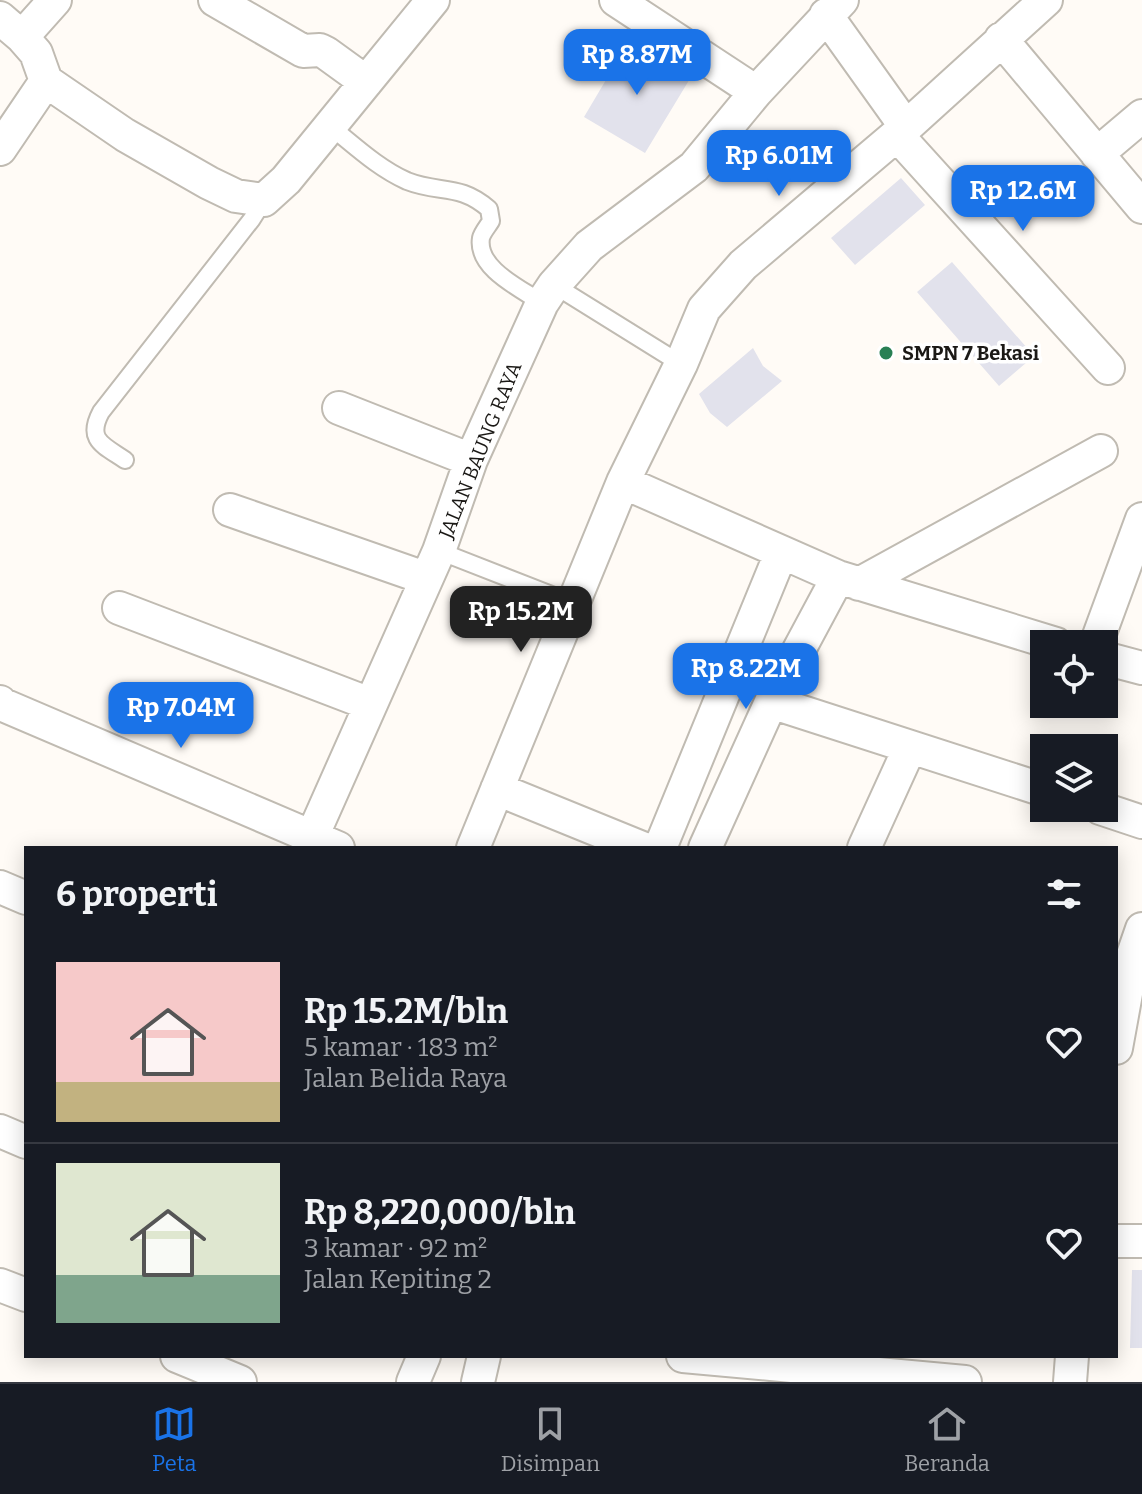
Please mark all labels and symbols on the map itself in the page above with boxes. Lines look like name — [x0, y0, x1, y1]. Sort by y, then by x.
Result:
pin: Rp 8.87M — [554, 29, 720, 97]
pin: Rp 6.01M — [696, 130, 862, 198]
pin: Rp 12.6M — [940, 165, 1106, 233]
place label: SMPN 7 Bekasi — [902, 341, 1040, 365]
marker: SMPN 7 Bekasi — [877, 344, 895, 362]
street label: JALAN BAUNG RAYA — [433, 357, 527, 543]
pin: Rp 15.2M — [438, 586, 604, 654]
pin: Rp 8.22M — [663, 643, 829, 711]
pin: Rp 7.04M — [98, 682, 264, 750]

